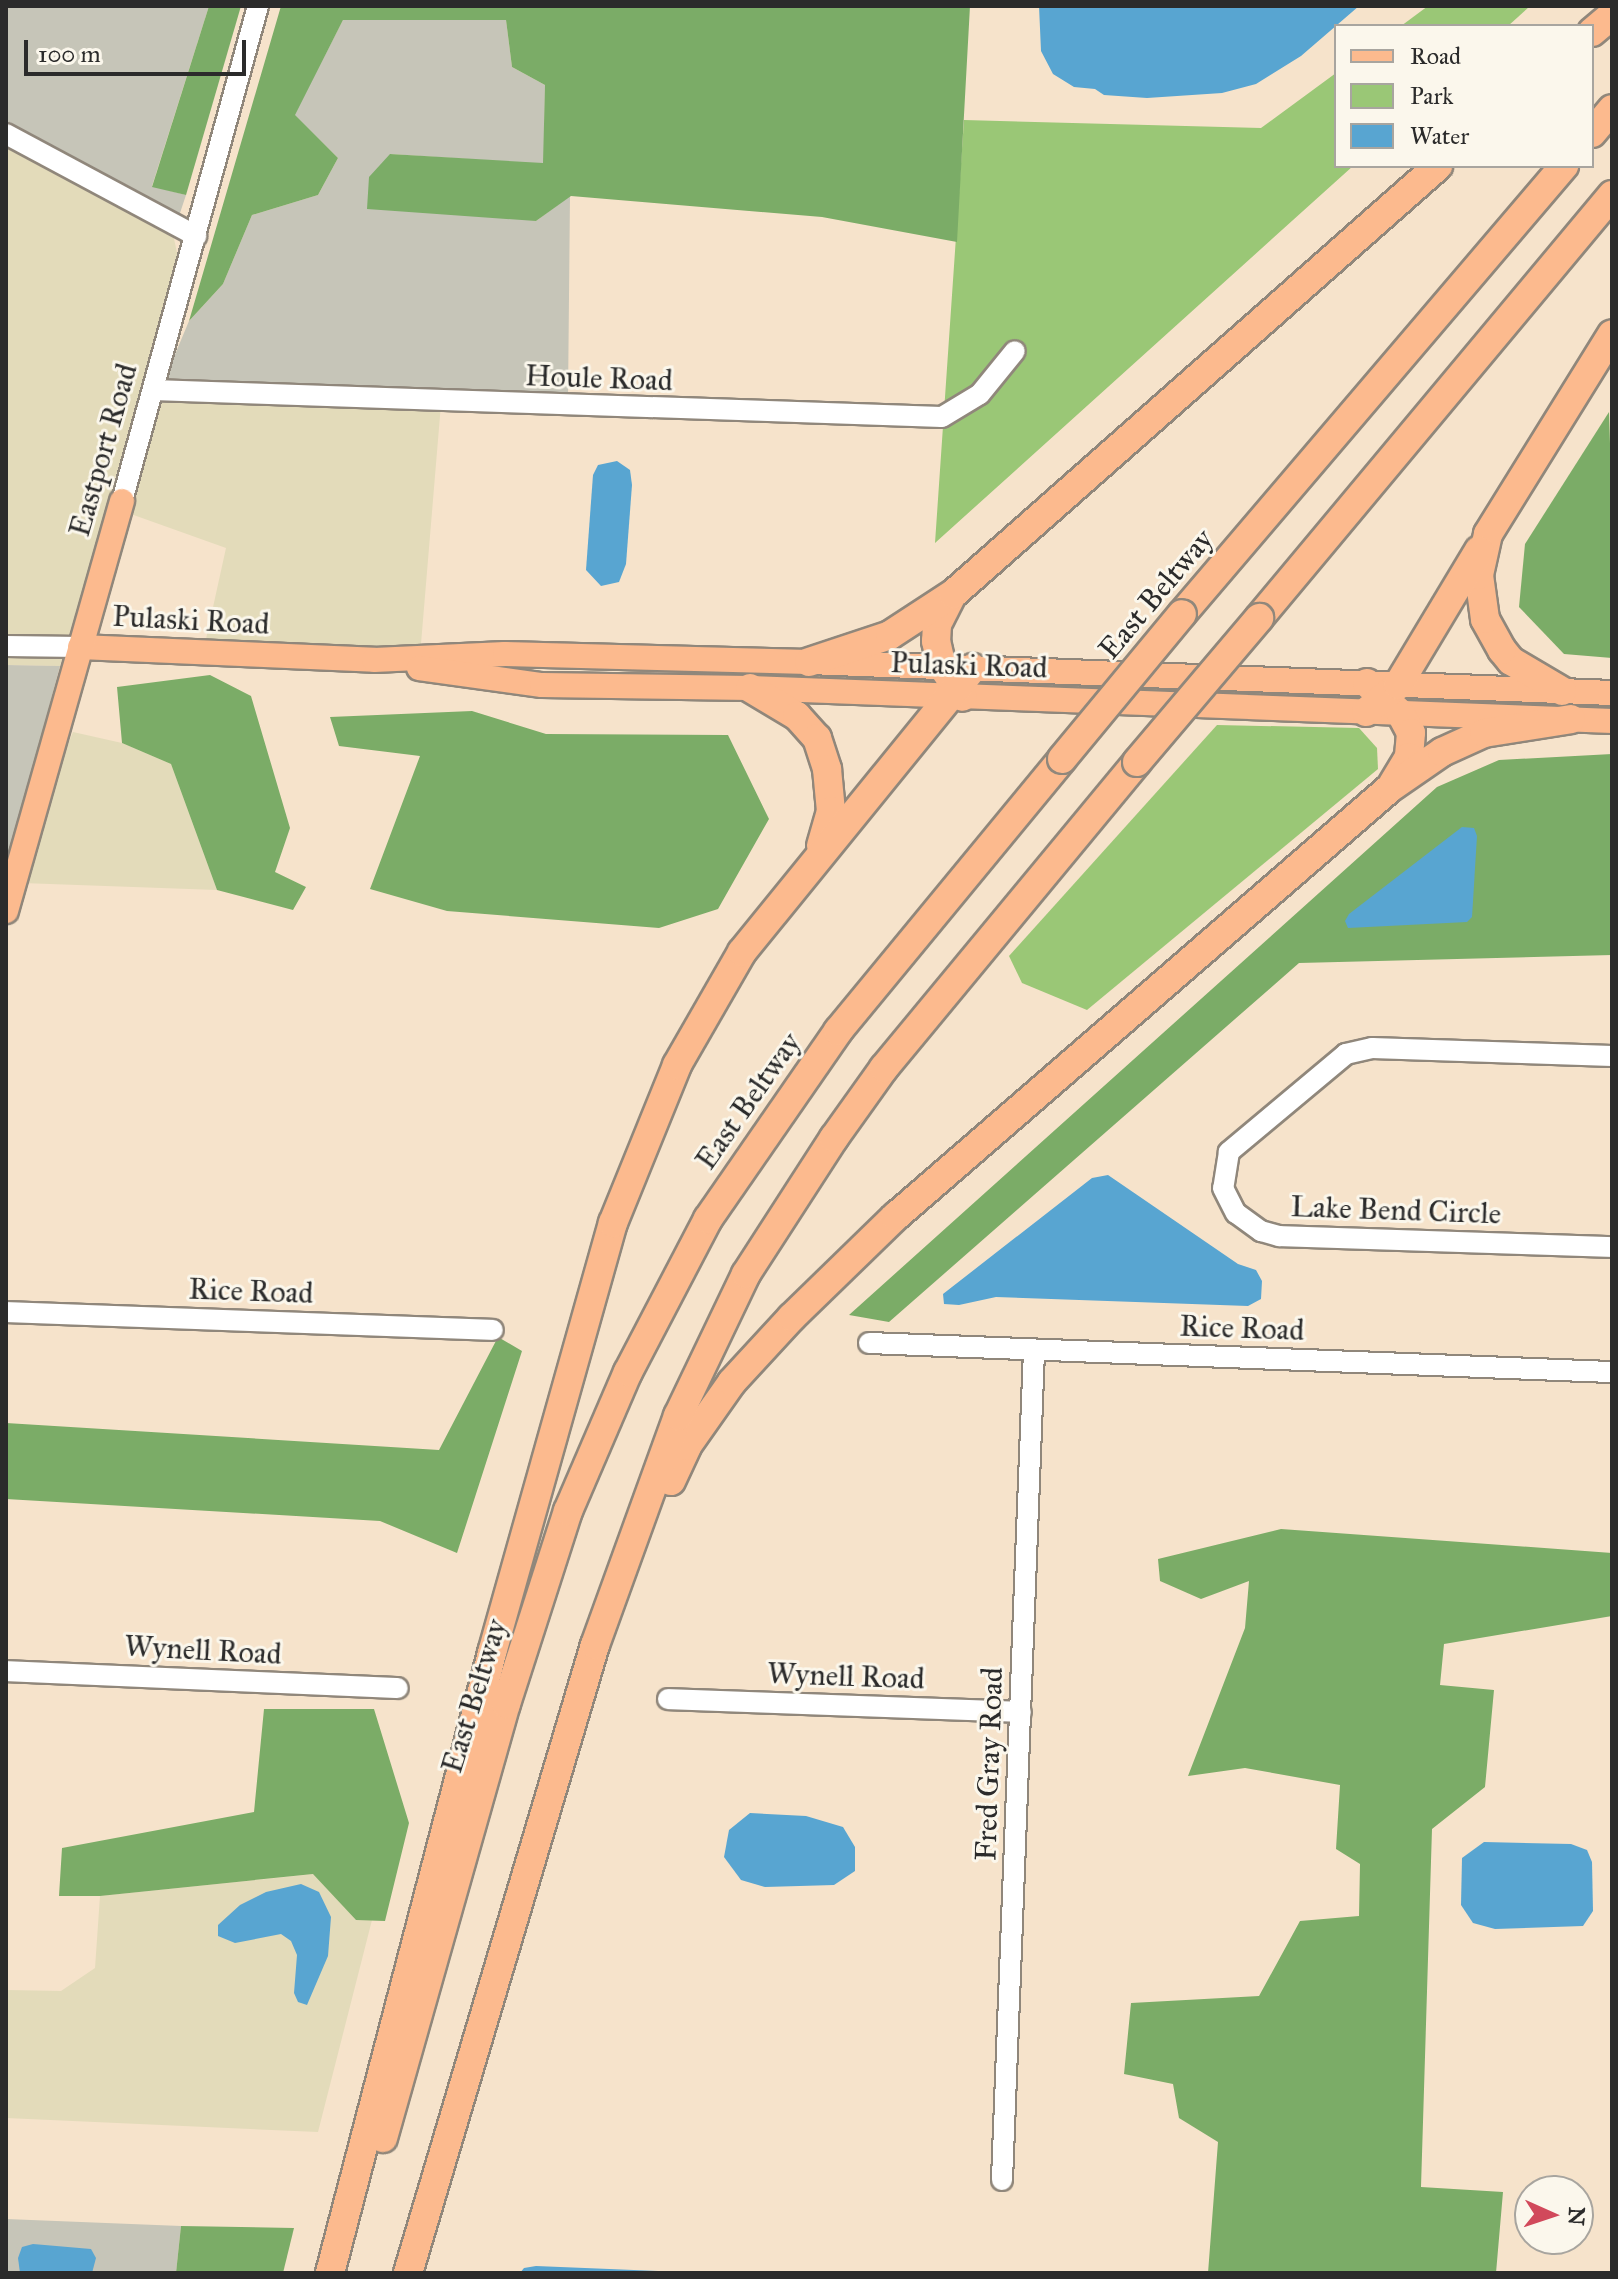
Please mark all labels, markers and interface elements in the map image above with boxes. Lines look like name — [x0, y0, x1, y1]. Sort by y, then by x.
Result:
scale bar — [28, 24, 250, 74]
legend — [1334, 24, 1594, 168]
text: 100 m — [38, 39, 101, 69]
text: Road — [1410, 41, 1461, 71]
text: Park — [1410, 81, 1453, 111]
text: Water — [1410, 121, 1469, 151]
street label: Houle Road — [525, 357, 673, 399]
street label: Eastport Road — [61, 359, 145, 541]
street label: East Beltway — [1091, 522, 1221, 666]
street label: Pulaski Road — [111, 598, 271, 642]
street label: Pulaski Road — [890, 644, 1048, 686]
street label: East Beltway — [688, 1026, 808, 1176]
street label: Lake Bend Circle — [1290, 1188, 1502, 1232]
street label: Rice Road — [188, 1271, 314, 1311]
street label: Rice Road — [1179, 1308, 1305, 1348]
street label: East Beltway — [434, 1615, 514, 1777]
street label: Wynell Road — [123, 1628, 283, 1672]
street label: Wynell Road — [767, 1655, 925, 1697]
street label: Fred Gray Road — [968, 1666, 1010, 1862]
north arrow — [1514, 2175, 1594, 2255]
text: N — [1562, 2206, 1590, 2226]

